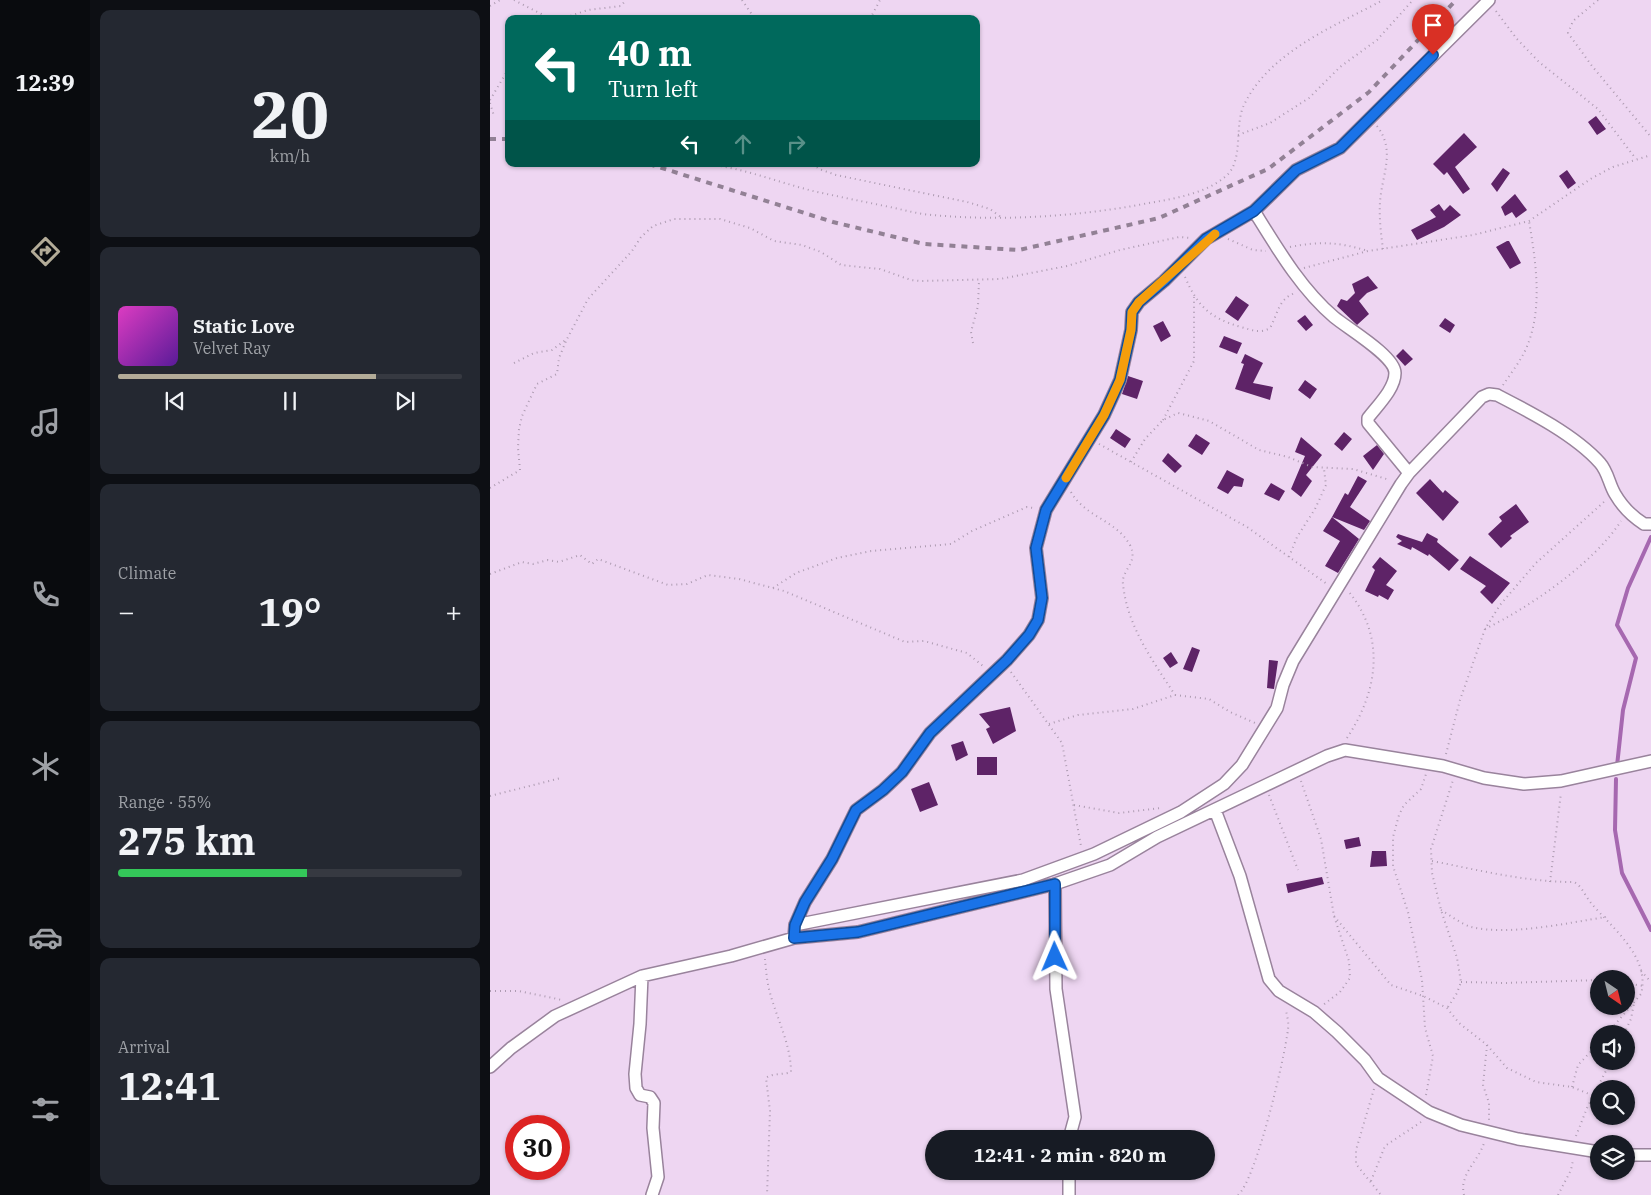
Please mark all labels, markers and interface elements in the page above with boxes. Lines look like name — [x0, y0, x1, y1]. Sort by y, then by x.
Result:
pin — [1412, 4, 1454, 55]
icon: arrive — [1419, 11, 1447, 39]
text: 40 m — [608, 30, 692, 76]
icon: left — [525, 35, 590, 100]
text: 12:39 — [15, 68, 75, 97]
text: 20 — [251, 71, 329, 156]
text: Turn left — [608, 74, 698, 103]
icon: left — [676, 130, 704, 158]
icon: ahead — [729, 130, 757, 158]
icon: right — [782, 130, 810, 158]
text: km/h — [270, 146, 310, 166]
icon: directions — [28, 234, 63, 269]
text: Static Love — [193, 314, 295, 338]
text: Velvet Ray — [193, 338, 270, 358]
icon: previous — [161, 387, 189, 415]
icon: pause — [276, 387, 304, 415]
icon: next — [391, 387, 419, 415]
icon: music — [28, 405, 63, 440]
text: Climate — [118, 563, 176, 583]
icon: phone — [28, 577, 63, 612]
text: 19° — [258, 587, 322, 636]
text: − — [118, 593, 135, 630]
text: + — [445, 593, 462, 630]
icon: climate — [28, 749, 63, 784]
text: Range · 55% — [118, 792, 211, 812]
text: 275 km — [118, 816, 256, 865]
icon: car — [28, 920, 63, 955]
position arrow — [1028, 930, 1080, 982]
north arrow — [1590, 970, 1635, 1015]
map controls — [1590, 970, 1635, 1180]
button: sound — [1590, 1025, 1635, 1070]
text: Arrival — [118, 1037, 170, 1057]
text: 12:41 — [118, 1061, 221, 1110]
button: search — [1590, 1080, 1635, 1125]
icon: filters — [28, 1092, 63, 1127]
speed limit sign: 30 — [505, 1115, 570, 1180]
button: layers — [1590, 1135, 1635, 1180]
text: 12:41 · 2 min · 820 m — [974, 1143, 1166, 1167]

